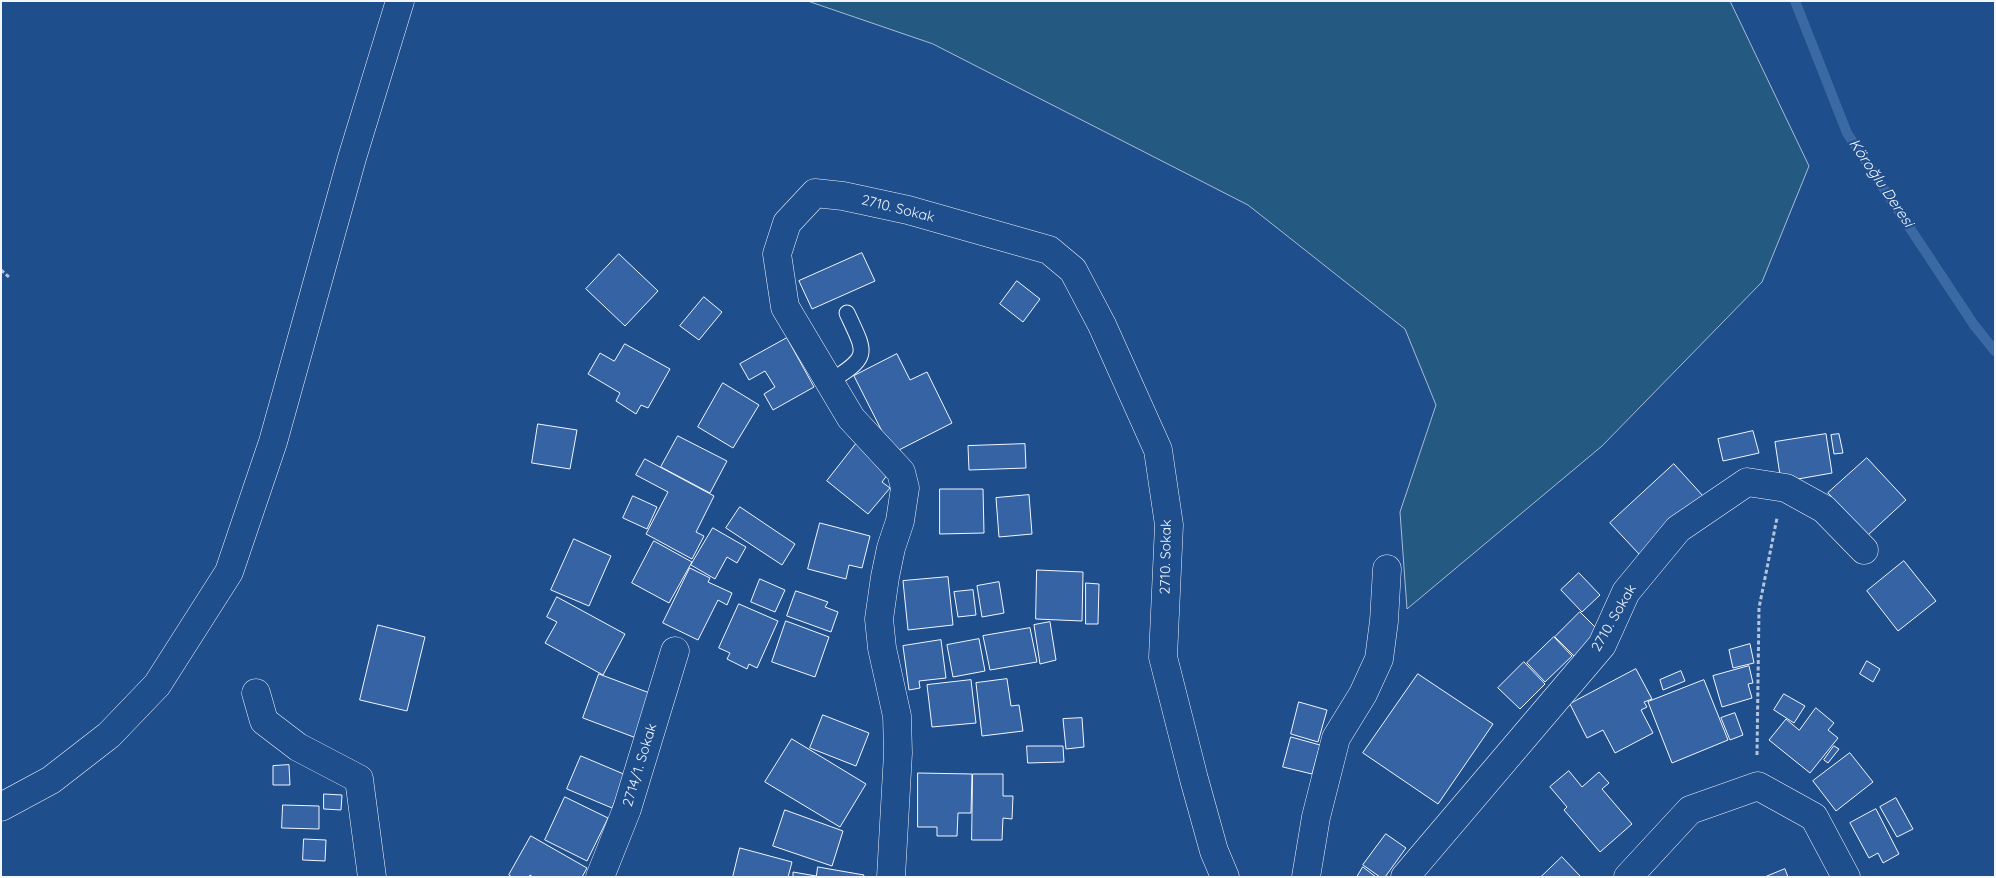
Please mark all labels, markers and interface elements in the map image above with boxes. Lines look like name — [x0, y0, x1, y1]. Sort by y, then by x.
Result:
water label: Köroğlu Deresi — [1845, 135, 1917, 231]
street label: 2710. Sokak — [860, 192, 936, 226]
street label: 2710. Sokak — [1157, 519, 1175, 595]
street label: 2710. Sokak — [1588, 581, 1640, 655]
street label: 2714/1. Sokak — [619, 721, 661, 809]

